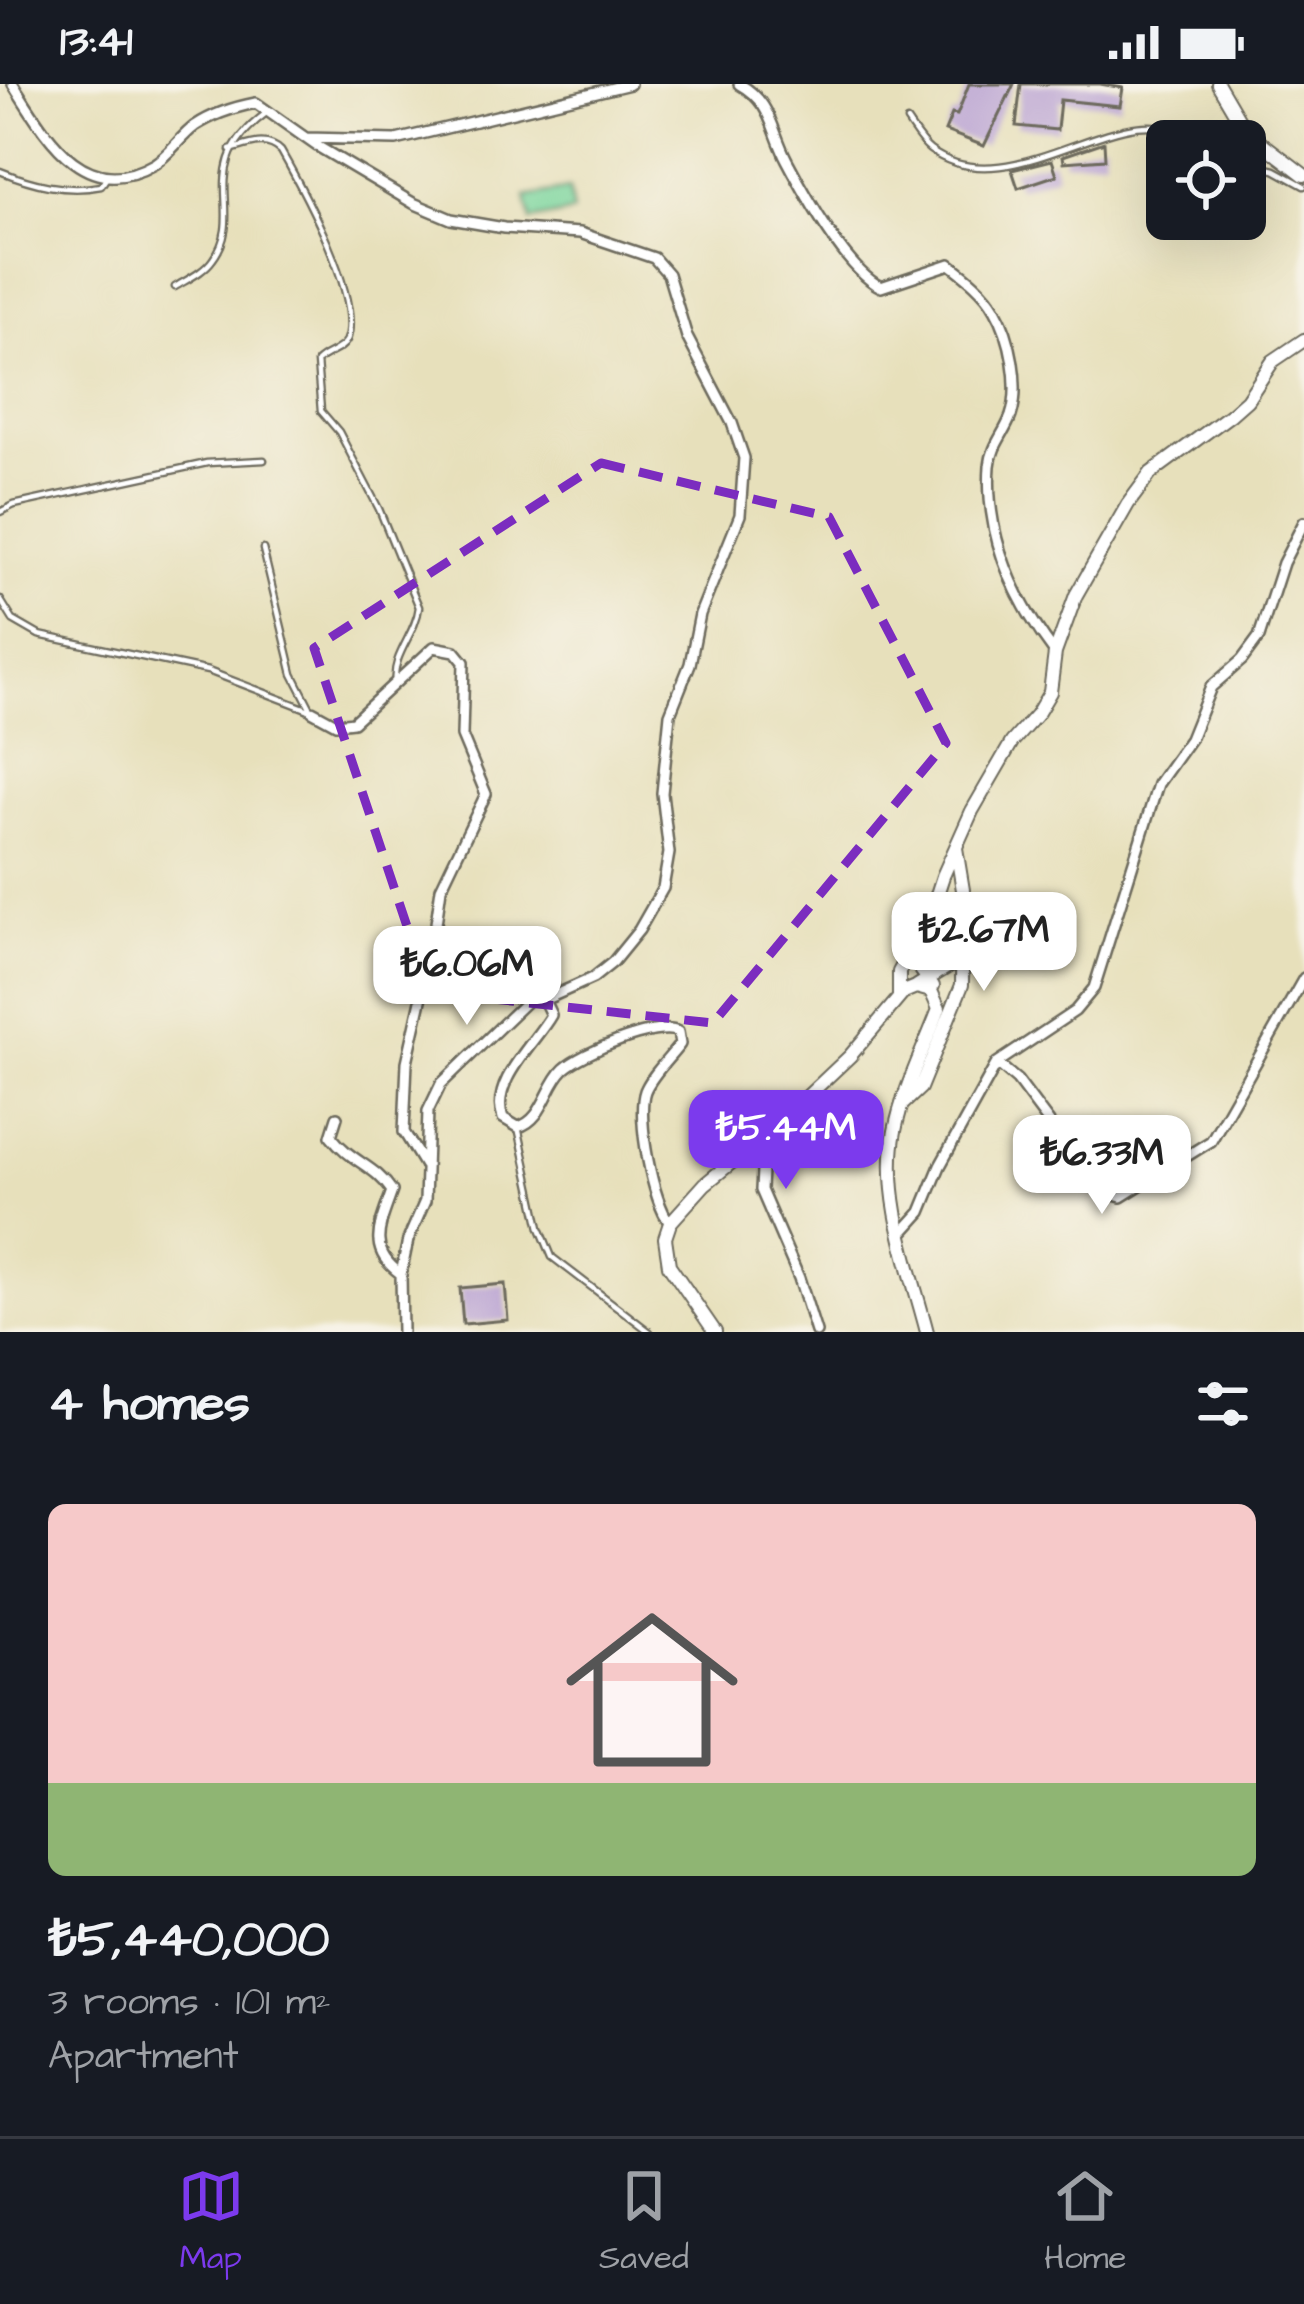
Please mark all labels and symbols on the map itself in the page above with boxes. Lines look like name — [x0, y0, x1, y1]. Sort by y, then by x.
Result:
pin: ₺2.67M — [886, 892, 1082, 994]
pin: ₺6.06M — [369, 926, 565, 1028]
pin: ₺5.44M — [688, 1090, 884, 1192]
pin: ₺6.33M — [1004, 1115, 1200, 1217]

